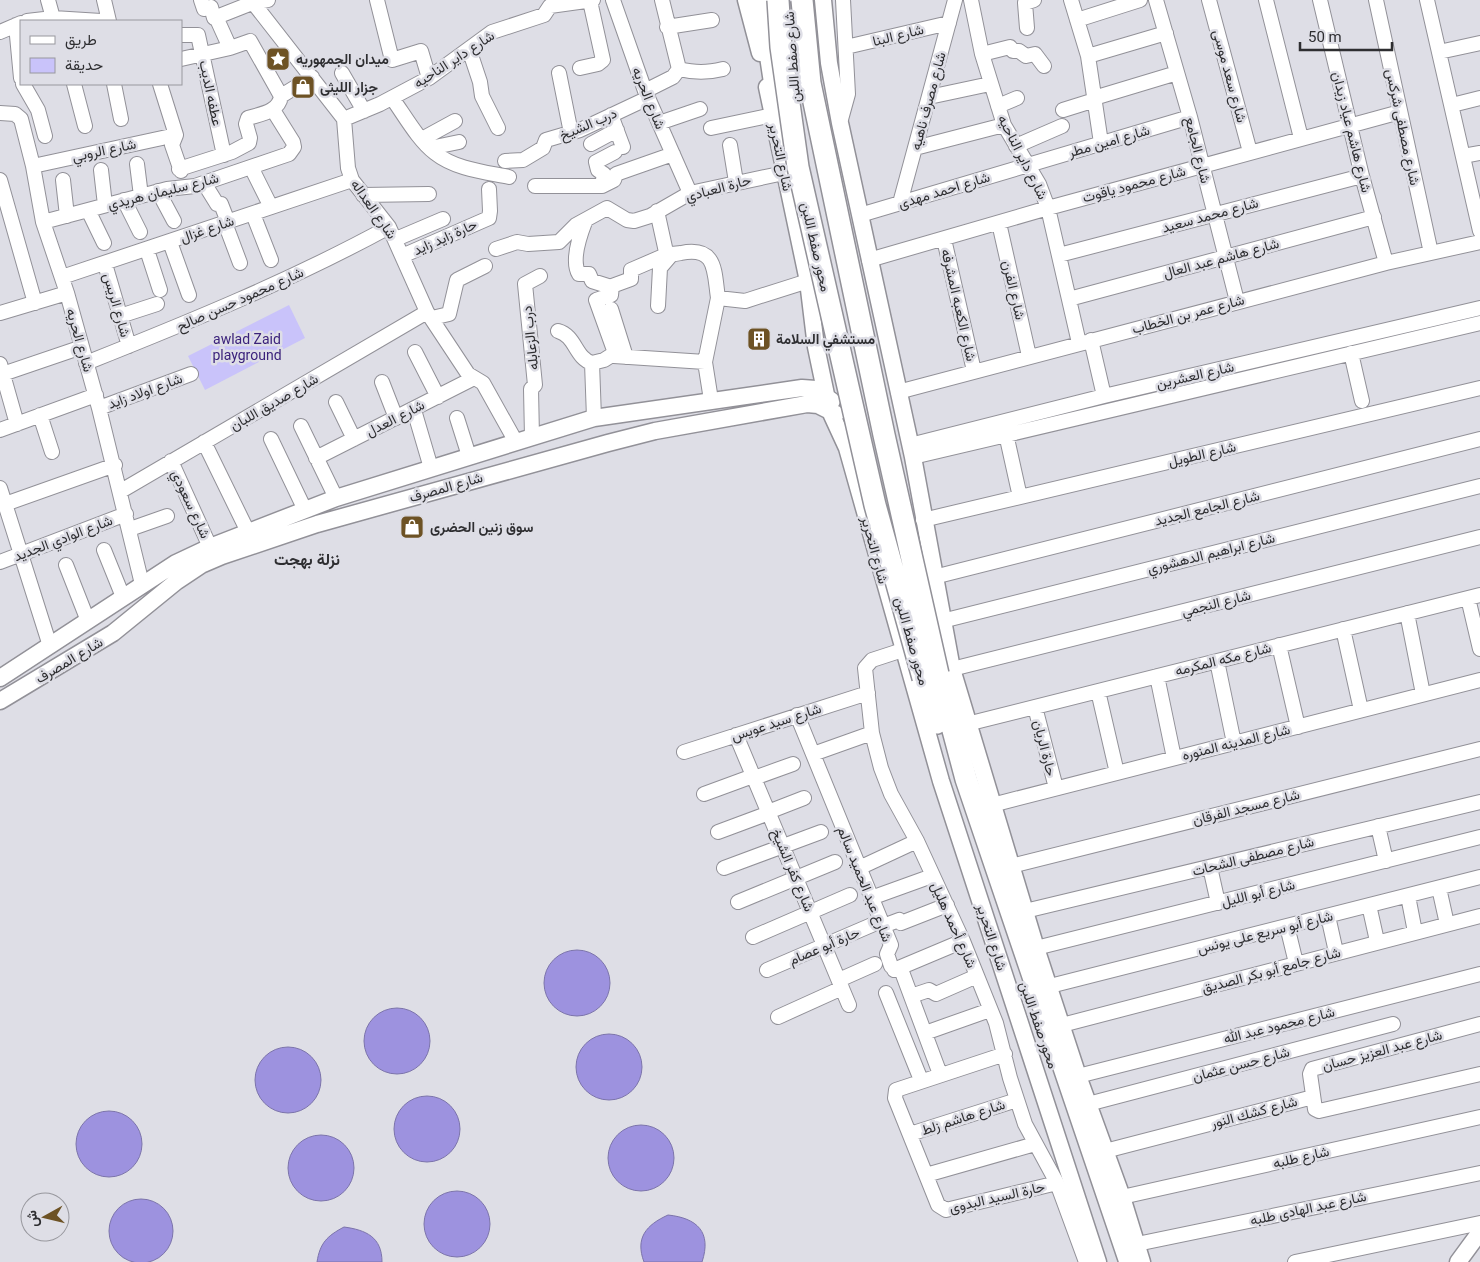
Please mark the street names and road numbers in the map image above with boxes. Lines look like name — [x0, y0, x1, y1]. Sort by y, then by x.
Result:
street label: شارع صفط اللبن — [781, 11, 806, 103]
street label: شارع البنا — [871, 21, 926, 52]
street label: شارع داير الناحيه — [411, 27, 499, 93]
street label: شارع سعد موسى — [1207, 28, 1250, 125]
street label: شارع مصرف ناهيه — [907, 50, 952, 153]
street label: عطفه الديب — [195, 59, 226, 127]
street label: شارع الحريه — [627, 65, 669, 132]
street label: شارع مصطفى شركس — [1380, 67, 1423, 187]
street label: شارع هاشم عياد زيدان — [1326, 70, 1375, 195]
street label: درب الشيخ — [557, 105, 621, 146]
street label: شارع داير الناحيه — [992, 112, 1051, 203]
street label: شارع الجامع — [1179, 115, 1214, 186]
street label: شارع التحرير — [763, 121, 796, 193]
street label: شارع امين مطر — [1066, 122, 1152, 163]
street label: شارع الروبي — [71, 135, 138, 168]
street label: شارع محمود ياقوت — [1081, 163, 1188, 208]
street label: شارع احمد مهدى — [896, 168, 993, 214]
street label: شارع سليمان هريدي — [106, 169, 221, 216]
street label: حارة العبادي — [684, 172, 754, 208]
street label: شارع العداله — [345, 176, 400, 244]
street label: شارع محمد سعيد — [1160, 194, 1261, 238]
street label: محور صفط اللبن — [797, 201, 834, 293]
street label: شارع غزال — [178, 212, 237, 248]
street label: حارة زايد زايد — [411, 216, 480, 259]
street label: شارع هاشم عبد العال — [1161, 235, 1282, 284]
street label: شارع الكعبه المشرفه — [935, 247, 980, 363]
street label: شارع الفرن — [996, 259, 1029, 322]
street label: شارع محمود حسن صالح — [174, 264, 307, 337]
street label: شارع الريس — [97, 271, 134, 340]
street label: شارع عمر بن الخطاب — [1130, 291, 1247, 340]
street label: درب الزعابله — [519, 305, 542, 371]
street label: شارع الحريه — [60, 306, 97, 375]
street label: شارع العشرين — [1155, 358, 1236, 395]
street label: شارع اولاد زايد — [106, 370, 185, 415]
street label: شارع صديق اللبان — [227, 370, 322, 436]
street label: شارع العدل — [363, 396, 428, 442]
street label: شارع الطويل — [1167, 438, 1238, 472]
street label: شارع سعودي — [165, 467, 214, 542]
street label: شارع المصرف — [407, 469, 485, 508]
street label: شارع الجامع الجديد — [1153, 487, 1262, 532]
street label: شارع الوادي الجديد — [11, 512, 116, 568]
street label: شارع التحرير — [855, 514, 892, 586]
street label: شارع ابراهيم الدهشوري — [1145, 529, 1277, 580]
street label: شارع النجمي — [1180, 587, 1253, 623]
street label: محور صفط اللبن — [891, 595, 932, 687]
street label: شارع المصرف — [32, 634, 107, 689]
street label: شارع مكه المكرمه — [1173, 639, 1273, 682]
street label: شارع سيد عويس — [729, 700, 824, 747]
street label: حارة الريان — [1029, 718, 1060, 778]
street label: شارع المدينه المنوره — [1180, 721, 1292, 766]
street label: شارع مسجد الفرقان — [1191, 786, 1302, 831]
street label: شارع عبد الحميد سالم — [832, 824, 895, 945]
street label: شارع كفر الشيخ — [766, 826, 818, 915]
street label: شارع مصطفى الشحات — [1191, 833, 1316, 882]
street label: شارع أبو الليل — [1219, 876, 1297, 913]
street label: شارع أحمد هليل — [925, 880, 980, 972]
street label: شارع التحرير — [971, 901, 1010, 973]
street label: شارع أبو سريع على يونس — [1196, 907, 1335, 960]
street label: حارة أبو عصام — [786, 924, 862, 969]
street label: شارع جامع أبو بكر الصديق — [1200, 944, 1343, 999]
street label: محور صفط اللبن — [1016, 979, 1061, 1071]
street label: شارع محمود عبد الله — [1222, 1003, 1337, 1049]
street label: شارع عبد العزيز حسان — [1320, 1026, 1444, 1077]
street label: شارع حسن عثمان — [1191, 1043, 1292, 1088]
street label: شارع كشك النور — [1208, 1093, 1300, 1134]
street label: شارع هاشم زلط — [919, 1096, 1008, 1141]
street label: شارع طلبه — [1271, 1143, 1331, 1174]
street label: حارة السيد البدوى — [948, 1178, 1047, 1217]
street label: شارع عبد الهادى طلبه — [1248, 1188, 1368, 1231]

